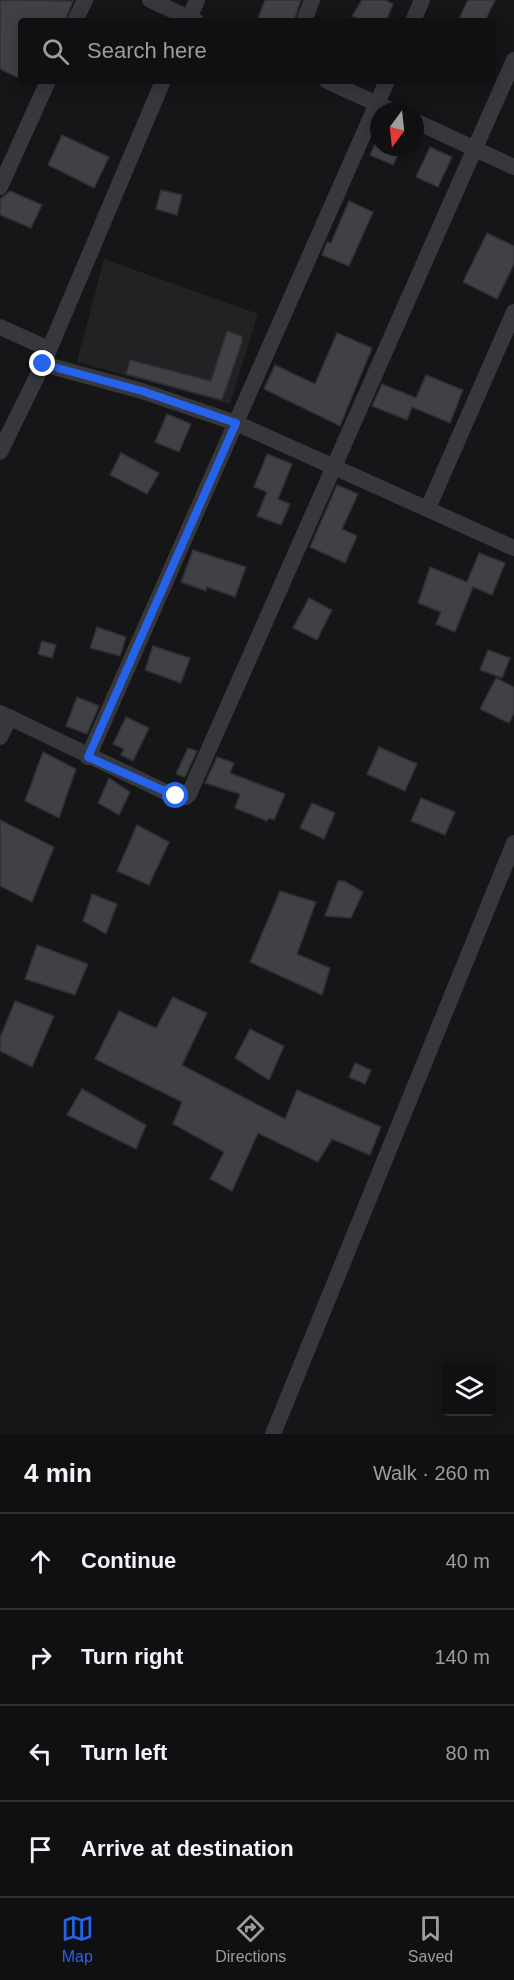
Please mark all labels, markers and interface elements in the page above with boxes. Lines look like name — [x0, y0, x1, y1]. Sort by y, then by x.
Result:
search box — [18, 18, 496, 84]
icon: search — [39, 35, 72, 68]
text: Search here — [87, 38, 207, 63]
north arrow — [370, 102, 424, 156]
route end — [29, 350, 55, 376]
route start — [162, 782, 188, 808]
map controls — [442, 1362, 496, 1416]
button: layers — [442, 1362, 496, 1416]
text: 4 min — [24, 1458, 92, 1488]
text: Walk · 260 m — [373, 1462, 490, 1484]
icon: ahead — [24, 1545, 57, 1578]
text: Continue — [81, 1548, 176, 1573]
text: 40 m — [446, 1550, 490, 1572]
icon: right — [24, 1641, 57, 1674]
text: Turn right — [81, 1644, 183, 1669]
text: 140 m — [434, 1646, 490, 1668]
icon: left — [24, 1737, 57, 1770]
text: Turn left — [81, 1740, 167, 1765]
text: 80 m — [446, 1742, 490, 1764]
icon: arrive — [24, 1833, 57, 1866]
text: Arrive at destination — [81, 1836, 294, 1861]
tab: Map — [61, 1912, 94, 1966]
tab: Directions — [215, 1912, 286, 1966]
tab: Saved — [408, 1912, 453, 1966]

